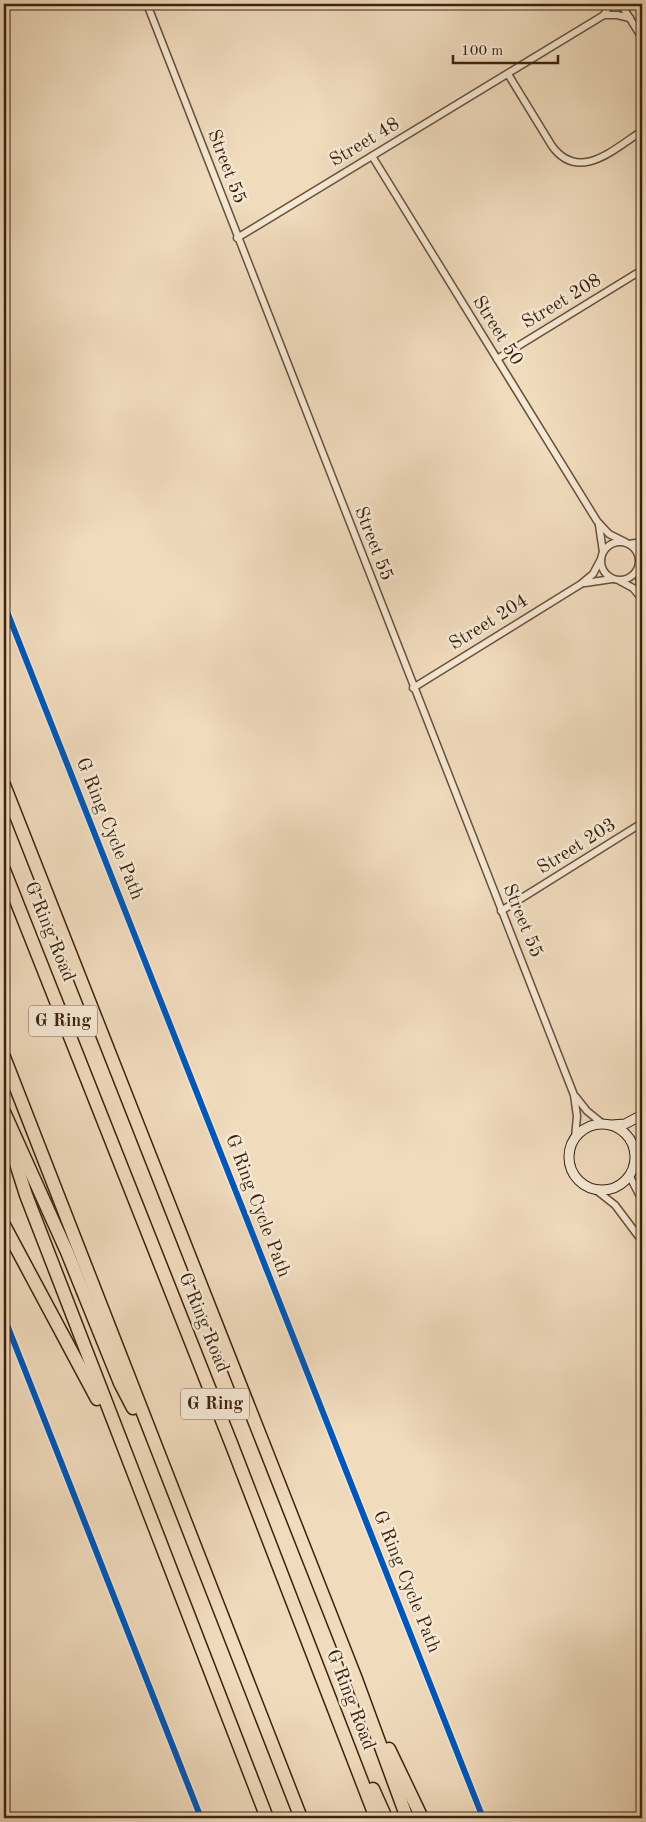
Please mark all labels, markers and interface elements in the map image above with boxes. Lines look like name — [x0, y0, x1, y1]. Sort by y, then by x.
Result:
scale bar — [453, 32, 558, 64]
text: 100 m — [461, 44, 503, 59]
street label: Street 48 — [327, 115, 403, 171]
street label: Street 55 — [203, 127, 249, 207]
street label: Street 208 — [519, 271, 605, 333]
street label: Street 50 — [468, 293, 526, 369]
street label: Street 55 — [350, 504, 396, 584]
street label: Street 204 — [446, 591, 532, 655]
street label: G Ring Cycle Path — [72, 755, 146, 903]
street label: Street 203 — [534, 815, 620, 879]
street label: G Ring Road — [20, 879, 78, 985]
street label: Street 55 — [499, 881, 545, 961]
road number: G Ring — [29, 1006, 97, 1036]
street label: G Ring Cycle Path — [221, 1132, 293, 1280]
street label: G Ring Road — [174, 1270, 232, 1376]
road number: G Ring — [181, 1388, 249, 1420]
street label: G Ring Cycle Path — [369, 1508, 443, 1656]
street label: G Ring Road — [322, 1647, 378, 1753]

